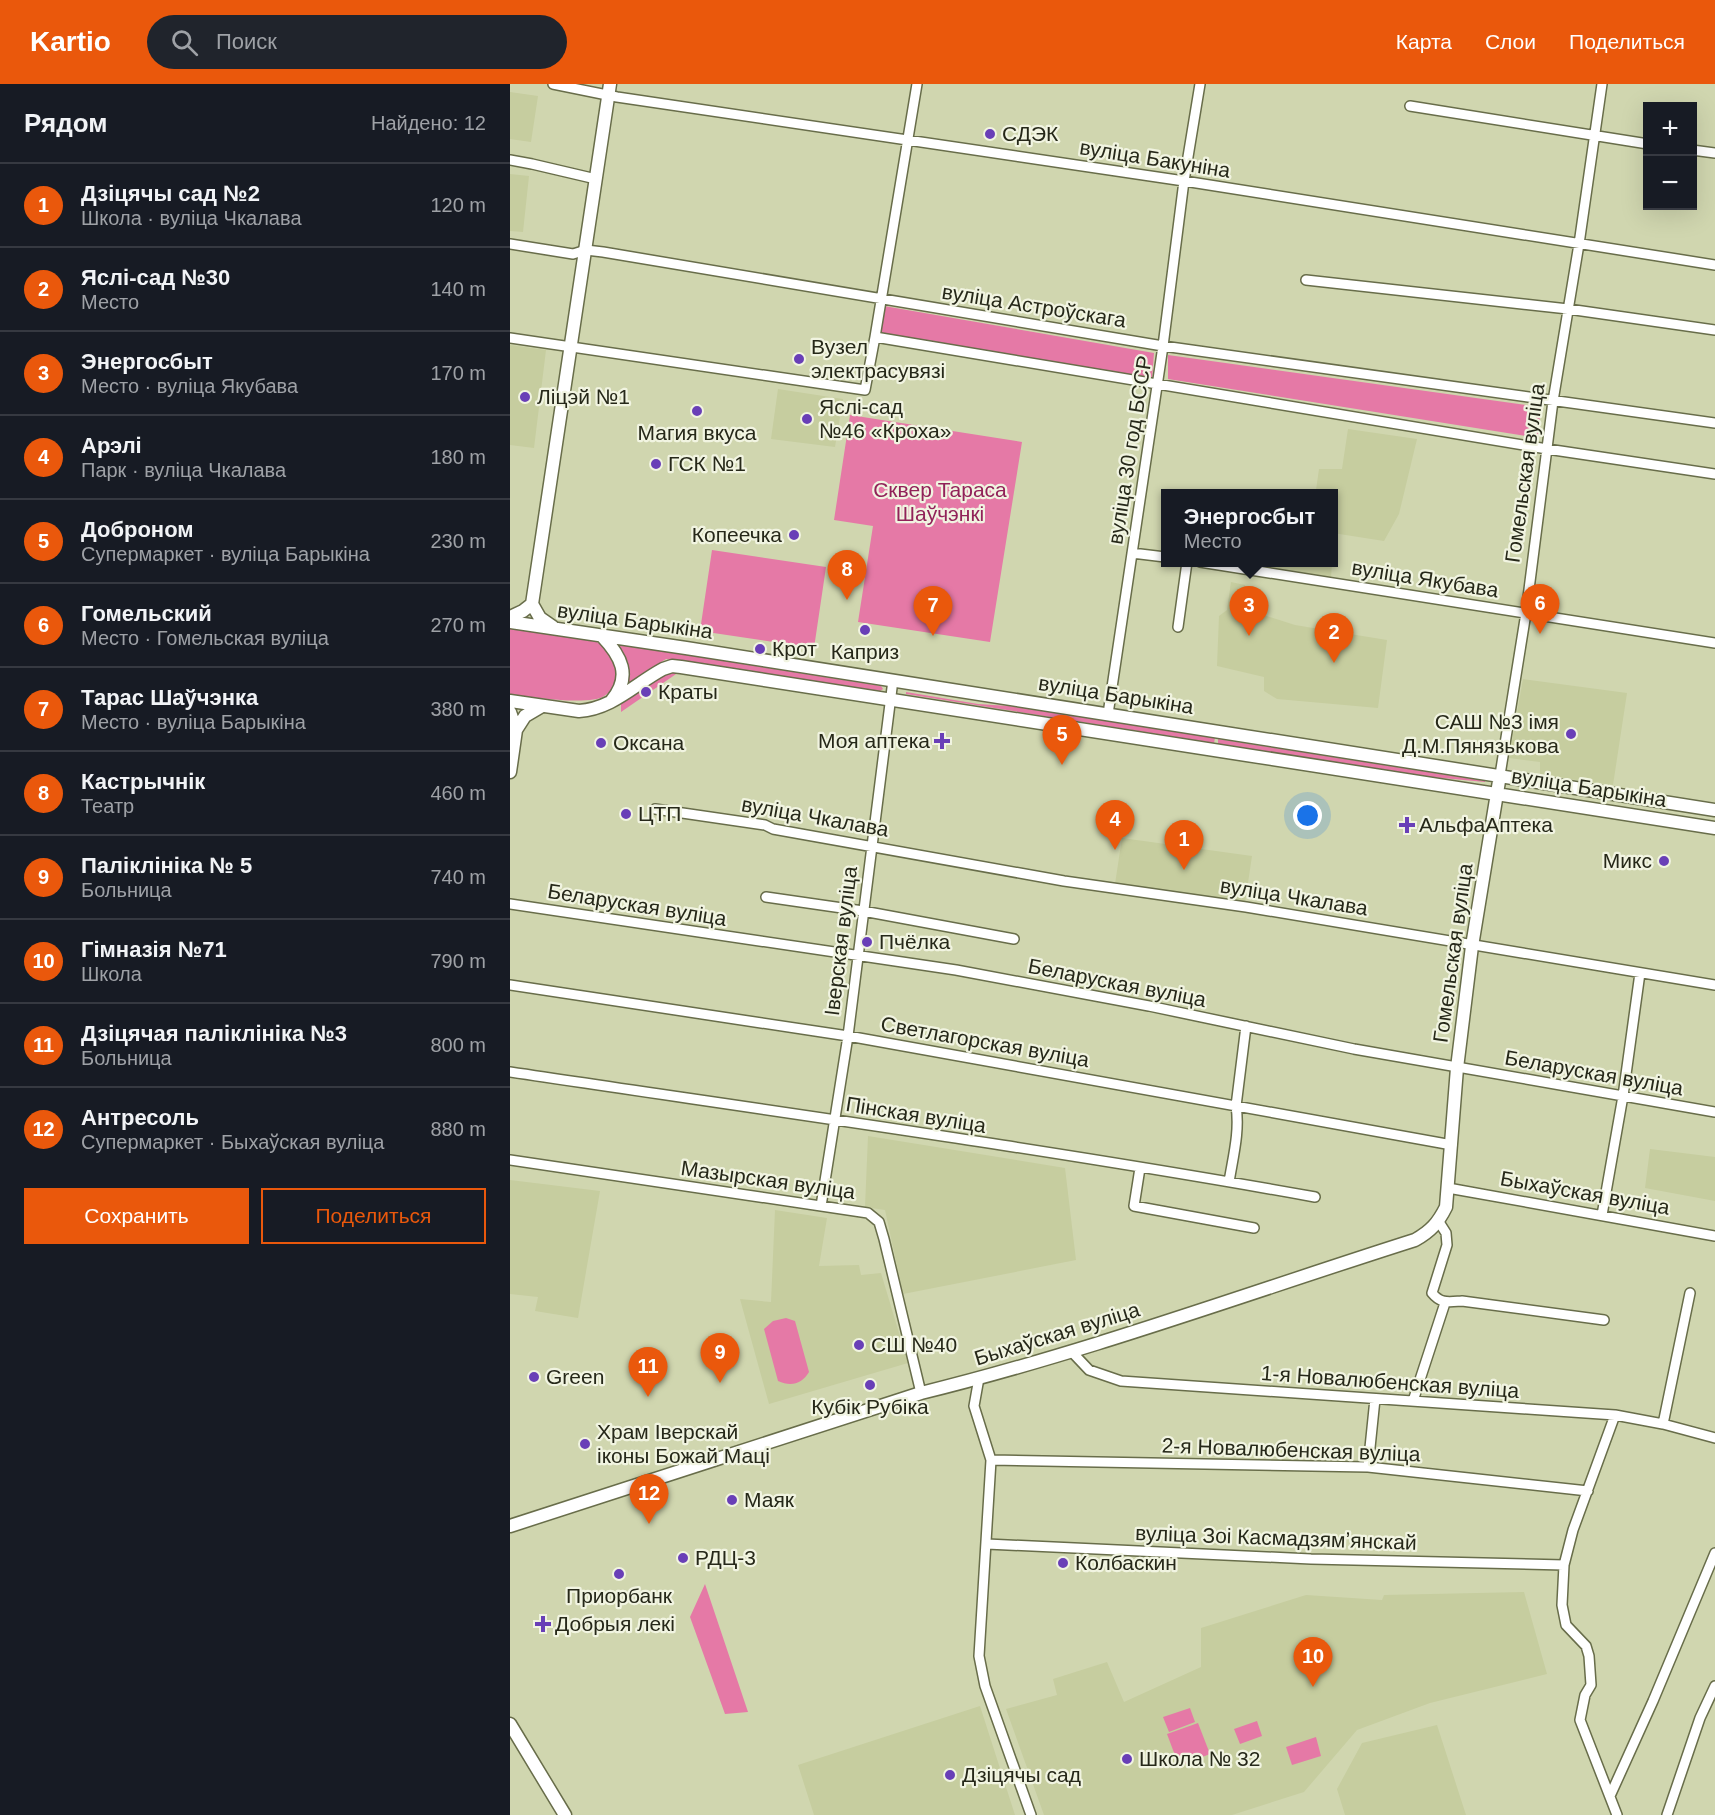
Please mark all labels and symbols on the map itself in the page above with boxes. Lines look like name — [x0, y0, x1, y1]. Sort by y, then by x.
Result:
place label: СДЭК — [1002, 122, 1059, 145]
marker: СДЭК — [983, 127, 997, 141]
street label: вуліца Бакуніна — [1078, 135, 1232, 182]
street label: вуліца Астроўскага — [940, 280, 1128, 331]
place label: Вузел электрасувязі — [811, 335, 945, 382]
marker: Вузел электрасувязі — [792, 352, 806, 366]
street label: вуліца 30 год БССР — [1103, 354, 1156, 546]
street label: Гомельская вуліца — [1501, 382, 1549, 564]
place label: Ліцэй №1 — [537, 385, 630, 408]
marker: Ліцэй №1 — [518, 390, 532, 404]
place label: Яслі-сад №46 «Кроха» — [819, 395, 951, 442]
marker: Магия вкуса — [690, 404, 704, 418]
marker: Яслі-сад №46 «Кроха» — [800, 412, 814, 426]
place label: Магия вкуса — [637, 421, 757, 444]
place label: ГСК №1 — [668, 452, 746, 475]
marker: ГСК №1 — [649, 457, 663, 471]
park label: Сквер Тараса Шаўчэнкі — [873, 478, 1007, 525]
place label: Копеечка — [692, 523, 782, 546]
marker: Копеечка — [787, 528, 801, 542]
pin: 8 — [828, 550, 866, 600]
street label: вуліца Якубава — [1350, 556, 1500, 602]
pin: 6 — [1520, 584, 1560, 634]
pin: 7 — [914, 586, 952, 636]
pin: 3 — [1230, 586, 1268, 636]
street label: вуліца Барыкіна — [556, 598, 715, 643]
pin: 2 — [1314, 614, 1354, 663]
marker: Каприз — [858, 623, 872, 637]
place label: Крот — [772, 637, 817, 660]
place label: Каприз — [831, 640, 899, 663]
marker: Крот — [753, 642, 767, 656]
street label: вуліца Барыкіна — [1037, 671, 1196, 718]
place label: Краты — [658, 680, 718, 703]
marker: Краты — [639, 685, 653, 699]
place label: САШ №3 імя Д.М.Пянязькова — [1402, 710, 1559, 757]
pin: 5 — [1042, 716, 1082, 765]
marker: САШ №3 імя Д.М.Пянязькова — [1564, 727, 1578, 741]
place label: Моя аптека — [818, 729, 930, 752]
place label: Оксана — [613, 731, 685, 754]
marker: Моя аптека — [935, 734, 949, 748]
marker: Оксана — [594, 736, 608, 750]
street label: вуліца Барыкіна — [1510, 764, 1669, 811]
street label: вуліца Чкалава — [740, 792, 891, 841]
pin: 4 — [1096, 800, 1134, 850]
your location — [1293, 801, 1322, 830]
place label: ЦТП — [638, 802, 681, 825]
marker: ЦТП — [619, 807, 633, 821]
place label: АльфаАптека — [1419, 813, 1553, 836]
marker: АльфаАптека — [1400, 818, 1414, 832]
pin: 1 — [1164, 820, 1204, 870]
place label: Микс — [1603, 849, 1652, 872]
marker: Микс — [1657, 854, 1671, 868]
street label: Гомельская вуліца — [1429, 862, 1477, 1044]
street label: Іверская вуліца — [820, 865, 861, 1017]
street label: вуліца Чкалава — [1219, 873, 1370, 920]
street label: Беларуская вуліца — [546, 879, 728, 930]
place label: Пчёлка — [879, 930, 951, 953]
marker: Пчёлка — [860, 935, 874, 949]
street label: Беларуская вуліца — [1026, 954, 1208, 1011]
street label: Светлагорская вуліца — [879, 1012, 1091, 1071]
street label: Беларуская вуліца — [1503, 1045, 1685, 1100]
street label: Пінская вуліца — [844, 1092, 988, 1137]
street label: Мазырская вуліца — [679, 1156, 857, 1203]
street label: Быхаўская вуліца — [1499, 1166, 1672, 1219]
street label: Быхаўская вуліца — [971, 1297, 1143, 1370]
place label: СШ №40 — [871, 1333, 957, 1356]
pin: 9 — [700, 1334, 740, 1383]
marker: СШ №40 — [852, 1338, 866, 1352]
pin: 11 — [628, 1348, 668, 1397]
street label: 1-я Новалюбенская вуліца — [1260, 1361, 1520, 1402]
place label: Green — [546, 1365, 604, 1388]
marker: Green — [527, 1370, 541, 1384]
marker: Кубік Рубіка — [863, 1378, 877, 1392]
place label: Кубік Рубіка — [811, 1395, 929, 1418]
place label: Храм Іверскай іконы Божай Маці — [597, 1420, 770, 1467]
street label: 2-я Новалюбенская вуліца — [1161, 1433, 1421, 1466]
marker: Храм Іверскай іконы Божай Маці — [578, 1437, 592, 1451]
pin: 12 — [630, 1474, 668, 1524]
place label: Маяк — [744, 1488, 795, 1511]
marker: Маяк — [725, 1493, 739, 1507]
street label: вуліца Зоі Касмадзямʼянскай — [1135, 1521, 1417, 1554]
place label: РДЦ-3 — [695, 1546, 756, 1569]
marker: РДЦ-3 — [676, 1551, 690, 1565]
place label: Колбаскин — [1075, 1551, 1177, 1574]
marker: Колбаскин — [1056, 1556, 1070, 1570]
marker: Приорбанк — [612, 1567, 626, 1581]
place label: Приорбанк — [566, 1584, 673, 1607]
place label: Добрыя лекі — [555, 1612, 675, 1635]
marker: Добрыя лекі — [536, 1617, 550, 1631]
pin: 10 — [1294, 1638, 1332, 1687]
place label: Школа № 32 — [1139, 1747, 1260, 1770]
marker: Школа № 32 — [1120, 1752, 1134, 1766]
place label: Дзіцячы сад — [962, 1763, 1081, 1786]
marker: Дзіцячы сад — [943, 1768, 957, 1782]

